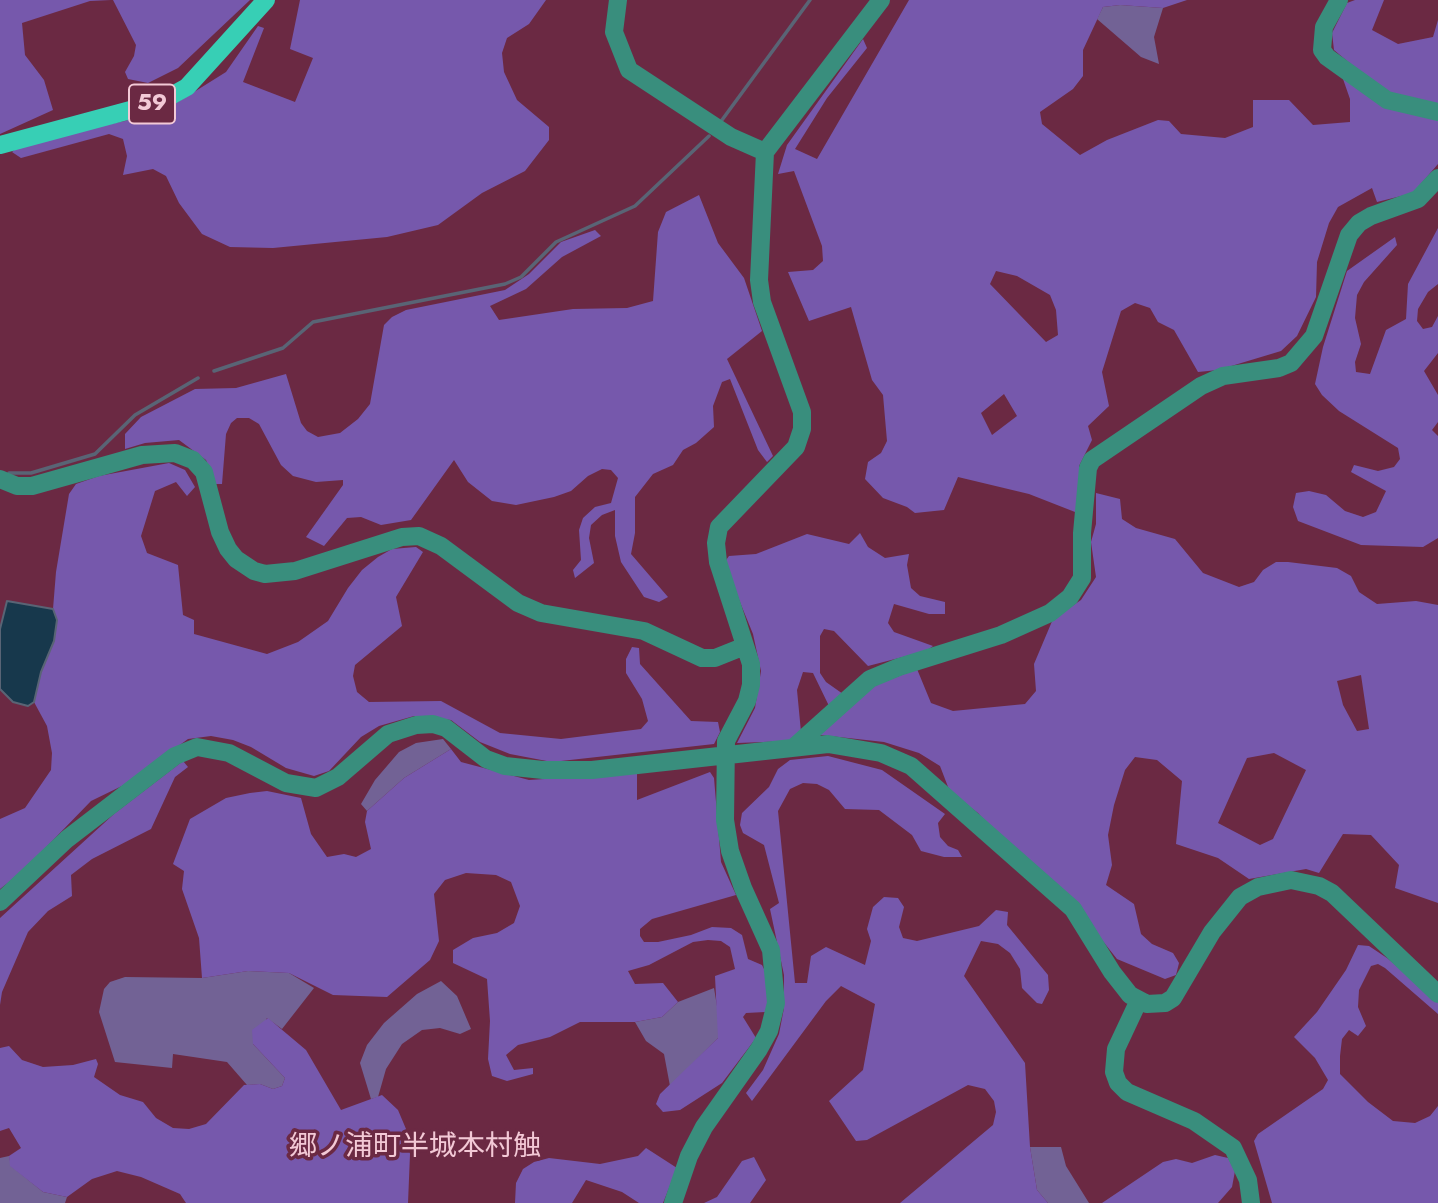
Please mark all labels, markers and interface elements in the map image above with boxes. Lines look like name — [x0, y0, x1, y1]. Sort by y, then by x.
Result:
road number: 59 — [129, 85, 175, 124]
district label: 郷ノ浦町半城本村触 — [289, 1131, 541, 1165]

